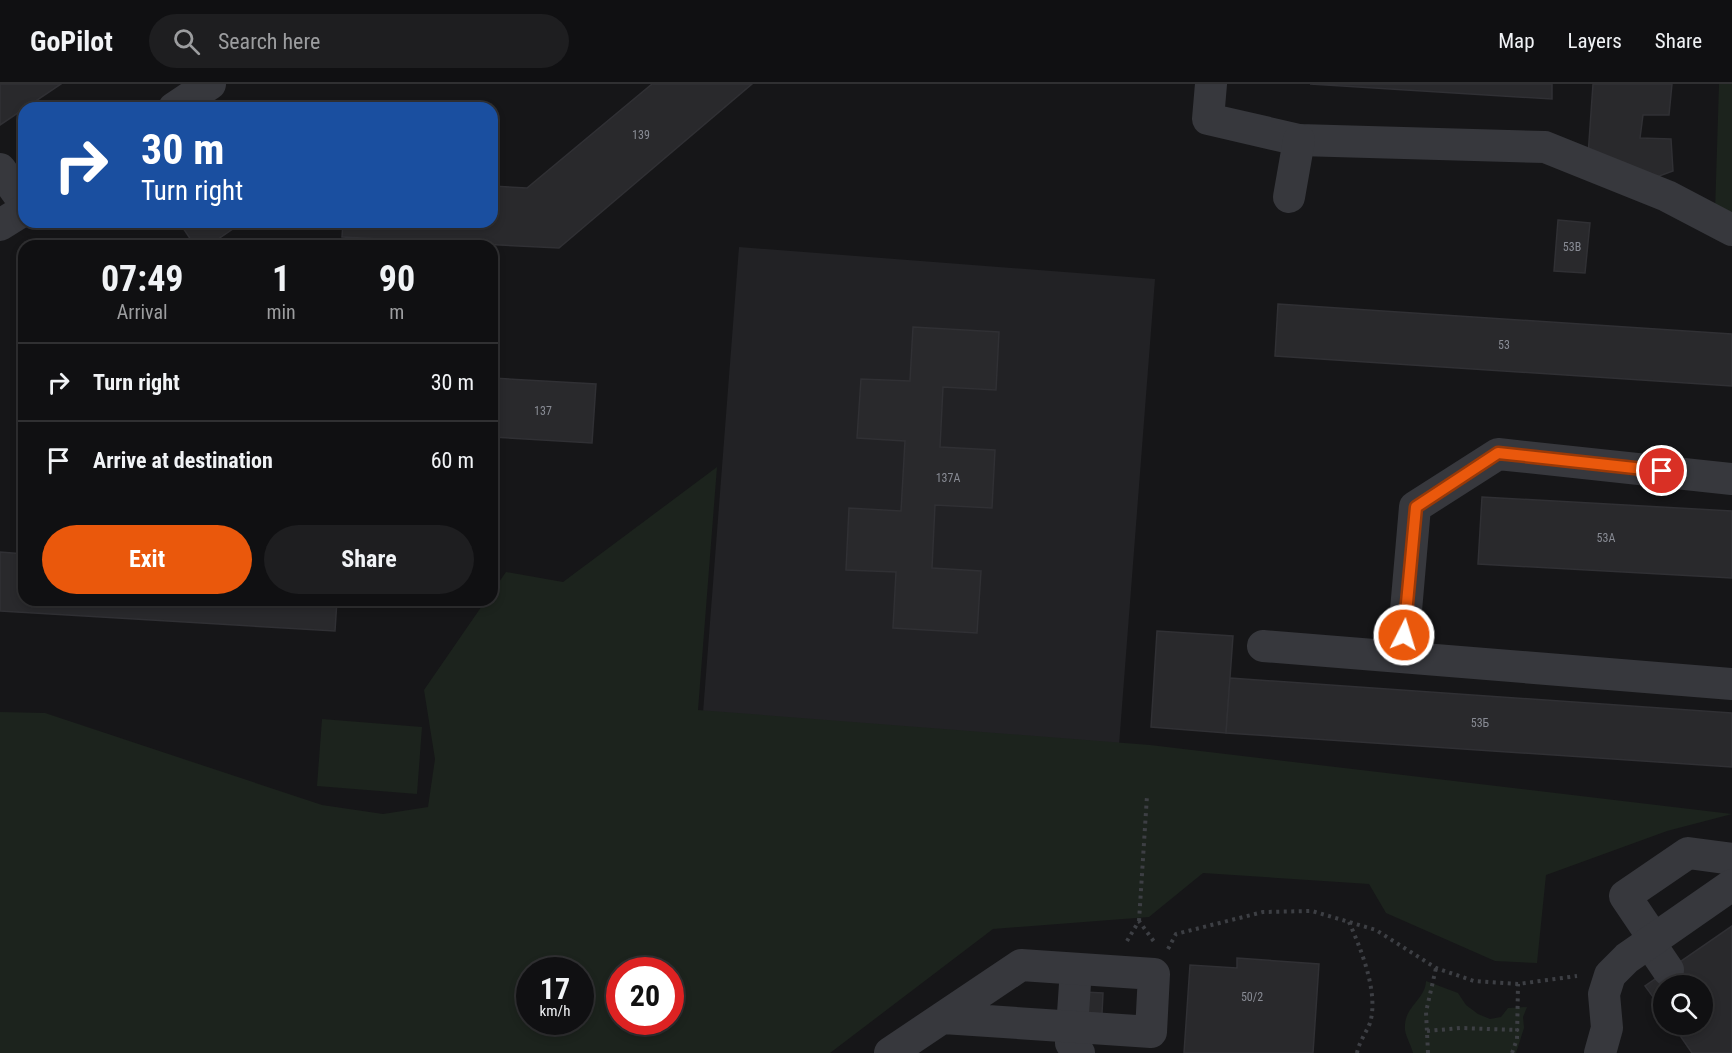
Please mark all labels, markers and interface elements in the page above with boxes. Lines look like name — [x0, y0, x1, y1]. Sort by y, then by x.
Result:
search box — [149, 14, 569, 68]
text: GoPilot — [30, 25, 113, 58]
icon: search — [170, 25, 203, 58]
text: Search here — [218, 29, 320, 54]
text: Map — [1498, 29, 1535, 53]
text: Layers — [1568, 29, 1622, 53]
text: Share — [1655, 29, 1702, 53]
text: 30 m — [141, 125, 224, 174]
icon: right — [42, 126, 120, 204]
house number: 139 — [632, 128, 650, 142]
text: Turn right — [141, 175, 243, 207]
house number: 53В — [1563, 240, 1581, 254]
text: 07:49 — [101, 258, 184, 300]
text: 1 — [272, 258, 290, 300]
text: 90 — [379, 258, 415, 300]
text: Arrival — [117, 300, 168, 324]
text: min — [266, 300, 296, 324]
text: m — [389, 300, 404, 324]
house number: 53 — [1498, 338, 1510, 352]
icon: right — [42, 366, 75, 399]
text: Turn right — [93, 370, 180, 395]
text: 30 m — [431, 370, 474, 395]
house number: 137 — [534, 404, 552, 418]
icon: arrive — [42, 444, 75, 477]
pin — [1636, 445, 1687, 496]
text: Arrive at destination — [93, 448, 273, 473]
text: 60 m — [431, 448, 474, 473]
icon: arrive — [1645, 454, 1678, 487]
house number: 137А — [936, 471, 960, 485]
button: Exit — [42, 525, 252, 594]
button: Share — [264, 525, 474, 594]
house number: 53А — [1597, 531, 1615, 545]
position arrow — [1372, 603, 1436, 667]
house number: 53Б — [1471, 716, 1490, 730]
speed limit sign: 20 — [606, 957, 684, 1035]
text: 17 — [540, 971, 570, 1006]
map controls — [1653, 975, 1713, 1035]
button: search — [1653, 975, 1713, 1035]
house number: 50/2 — [1241, 990, 1263, 1004]
text: km/h — [540, 1002, 570, 1020]

